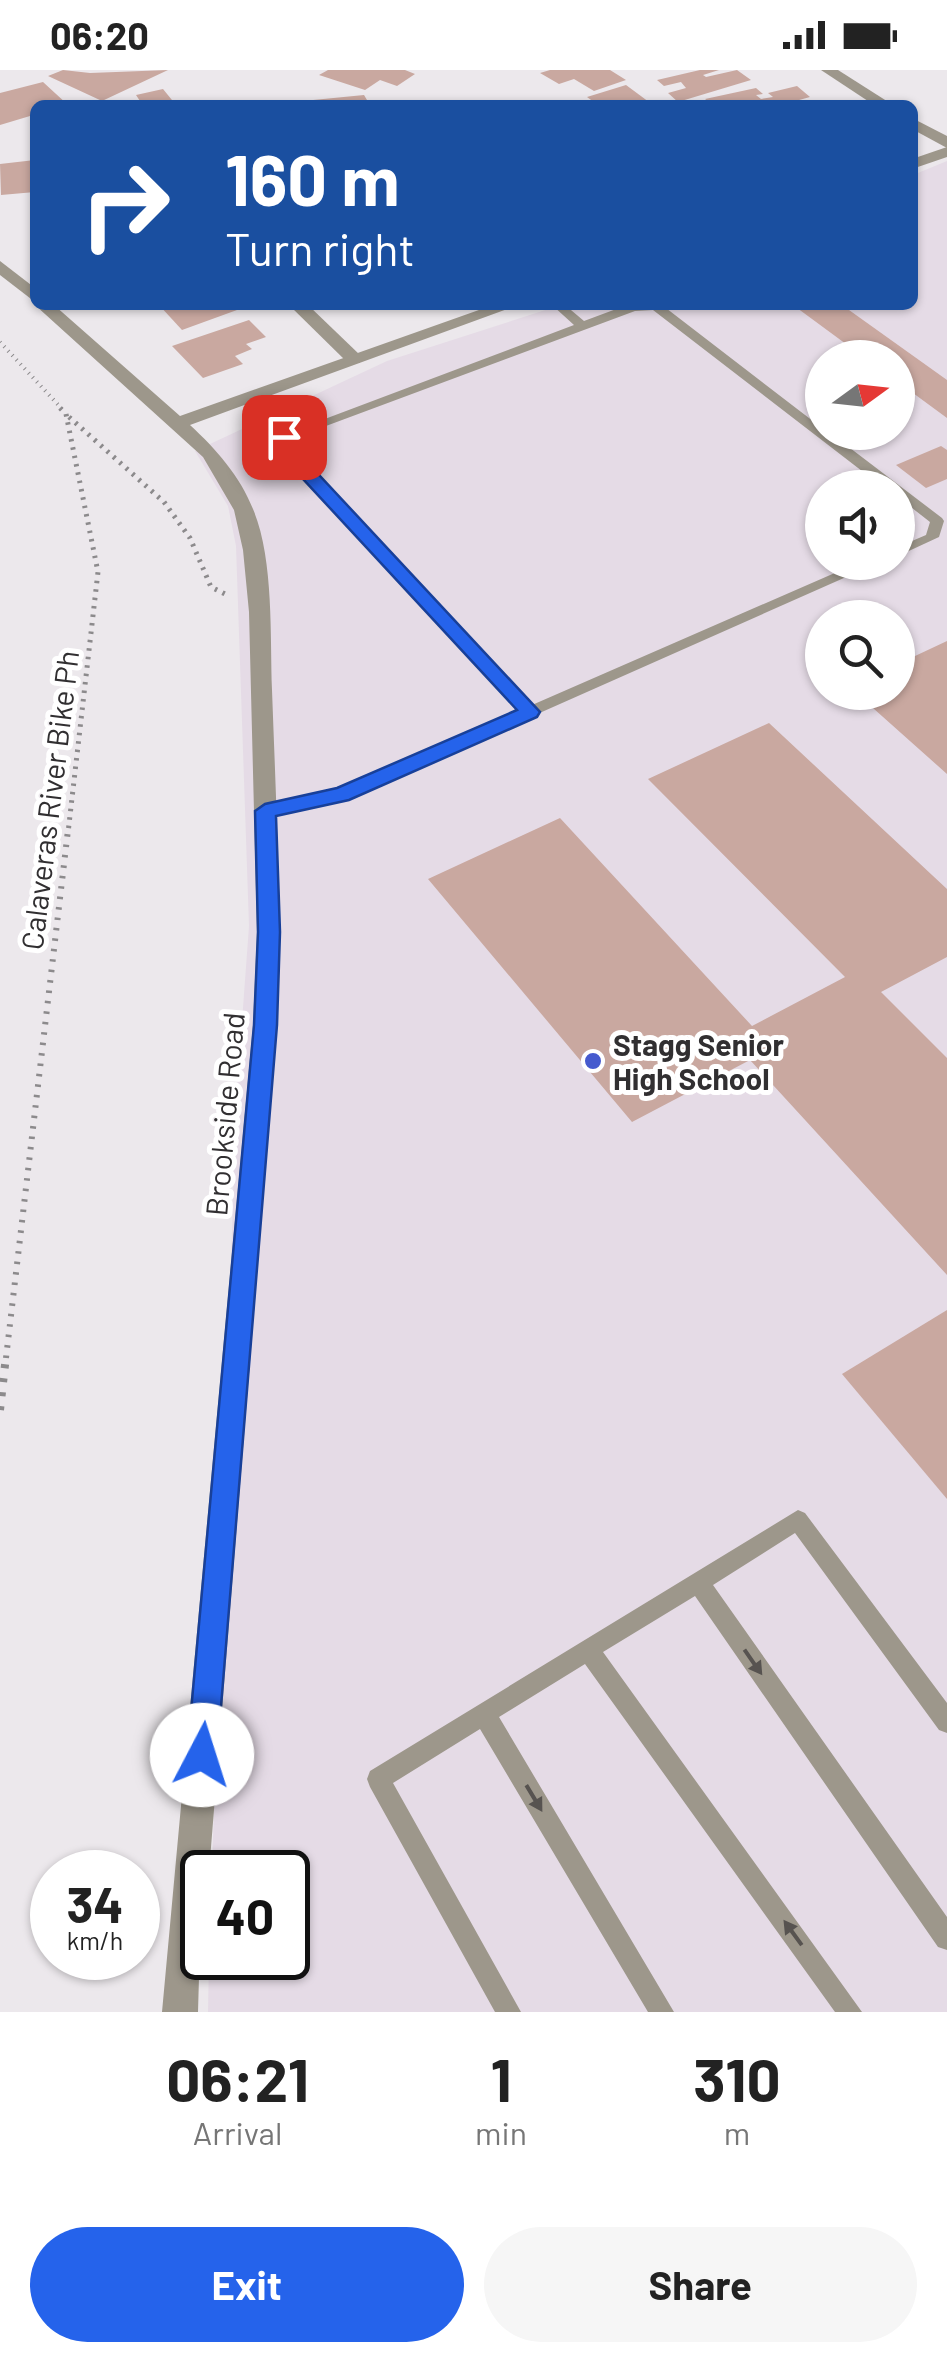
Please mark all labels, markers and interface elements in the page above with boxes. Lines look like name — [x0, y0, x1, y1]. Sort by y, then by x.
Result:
text: 06:20 — [50, 12, 149, 58]
text: 160 m — [225, 136, 400, 220]
icon: right — [60, 140, 190, 270]
text: Turn right — [225, 221, 415, 275]
north arrow — [805, 340, 915, 450]
map controls — [805, 340, 915, 710]
pin — [242, 395, 327, 480]
icon: arrive — [257, 410, 312, 465]
button: sound — [805, 470, 915, 580]
button: search — [805, 600, 915, 710]
street label: Calaveras River Bike Ph — [13, 648, 85, 952]
street label: Brookside Road — [197, 1011, 251, 1217]
place label: Stagg Senior High School — [613, 1026, 784, 1096]
marker: Stagg Senior High School — [582, 1050, 604, 1072]
one-way arrow — [743, 1649, 762, 1675]
position arrow — [150, 1703, 254, 1807]
one-way arrow — [525, 1784, 542, 1812]
speed limit sign: 40 — [180, 1850, 310, 1980]
text: 34 — [66, 1873, 124, 1933]
one-way arrow — [783, 1920, 803, 1946]
text: km/h — [67, 1925, 123, 1955]
text: 06:21 — [166, 2042, 309, 2114]
text: 1 — [490, 2042, 512, 2114]
text: 310 — [693, 2042, 781, 2114]
text: Arrival — [193, 2113, 282, 2151]
text: min — [475, 2113, 527, 2151]
text: m — [724, 2113, 750, 2151]
button: Exit — [30, 2227, 464, 2342]
button: Share — [484, 2227, 917, 2342]

